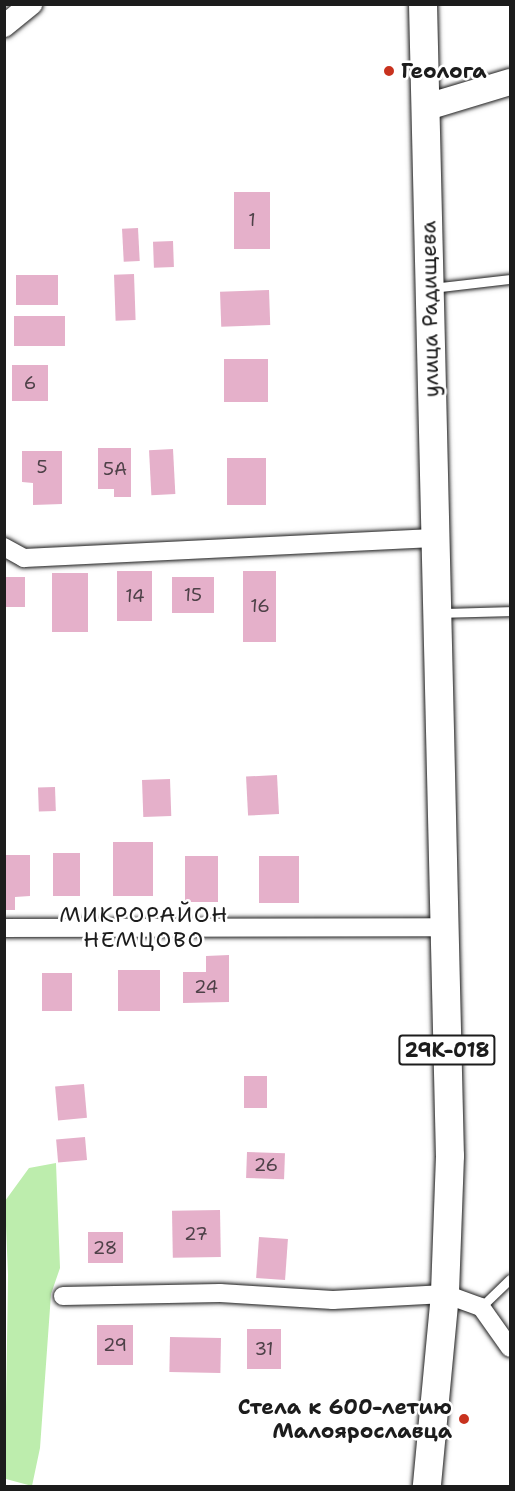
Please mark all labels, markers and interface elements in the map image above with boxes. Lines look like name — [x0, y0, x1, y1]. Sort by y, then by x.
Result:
place label: Геолога — [401, 58, 487, 84]
marker: Геолога — [382, 64, 396, 78]
house number: 1 — [248, 209, 256, 231]
street label: улица Радищева — [416, 221, 444, 397]
house number: 6 — [24, 372, 36, 394]
house number: 5 — [36, 456, 48, 478]
house number: 5А — [103, 458, 127, 480]
house number: 15 — [184, 584, 202, 606]
house number: 14 — [125, 585, 145, 607]
house number: 16 — [250, 595, 270, 617]
district label: МИКРОРАЙОН НЕМЦОВО — [59, 901, 229, 952]
house number: 24 — [194, 976, 218, 998]
road number: 29К-018 — [398, 1033, 496, 1067]
house number: 26 — [254, 1154, 278, 1176]
house number: 27 — [184, 1223, 208, 1245]
house number: 28 — [93, 1237, 117, 1259]
house number: 29 — [103, 1334, 127, 1356]
house number: 31 — [254, 1338, 274, 1360]
place label: Стела к 600-летию Малоярославца — [238, 1394, 452, 1444]
marker: Стела к 600-летию Малоярославца — [457, 1412, 471, 1426]

